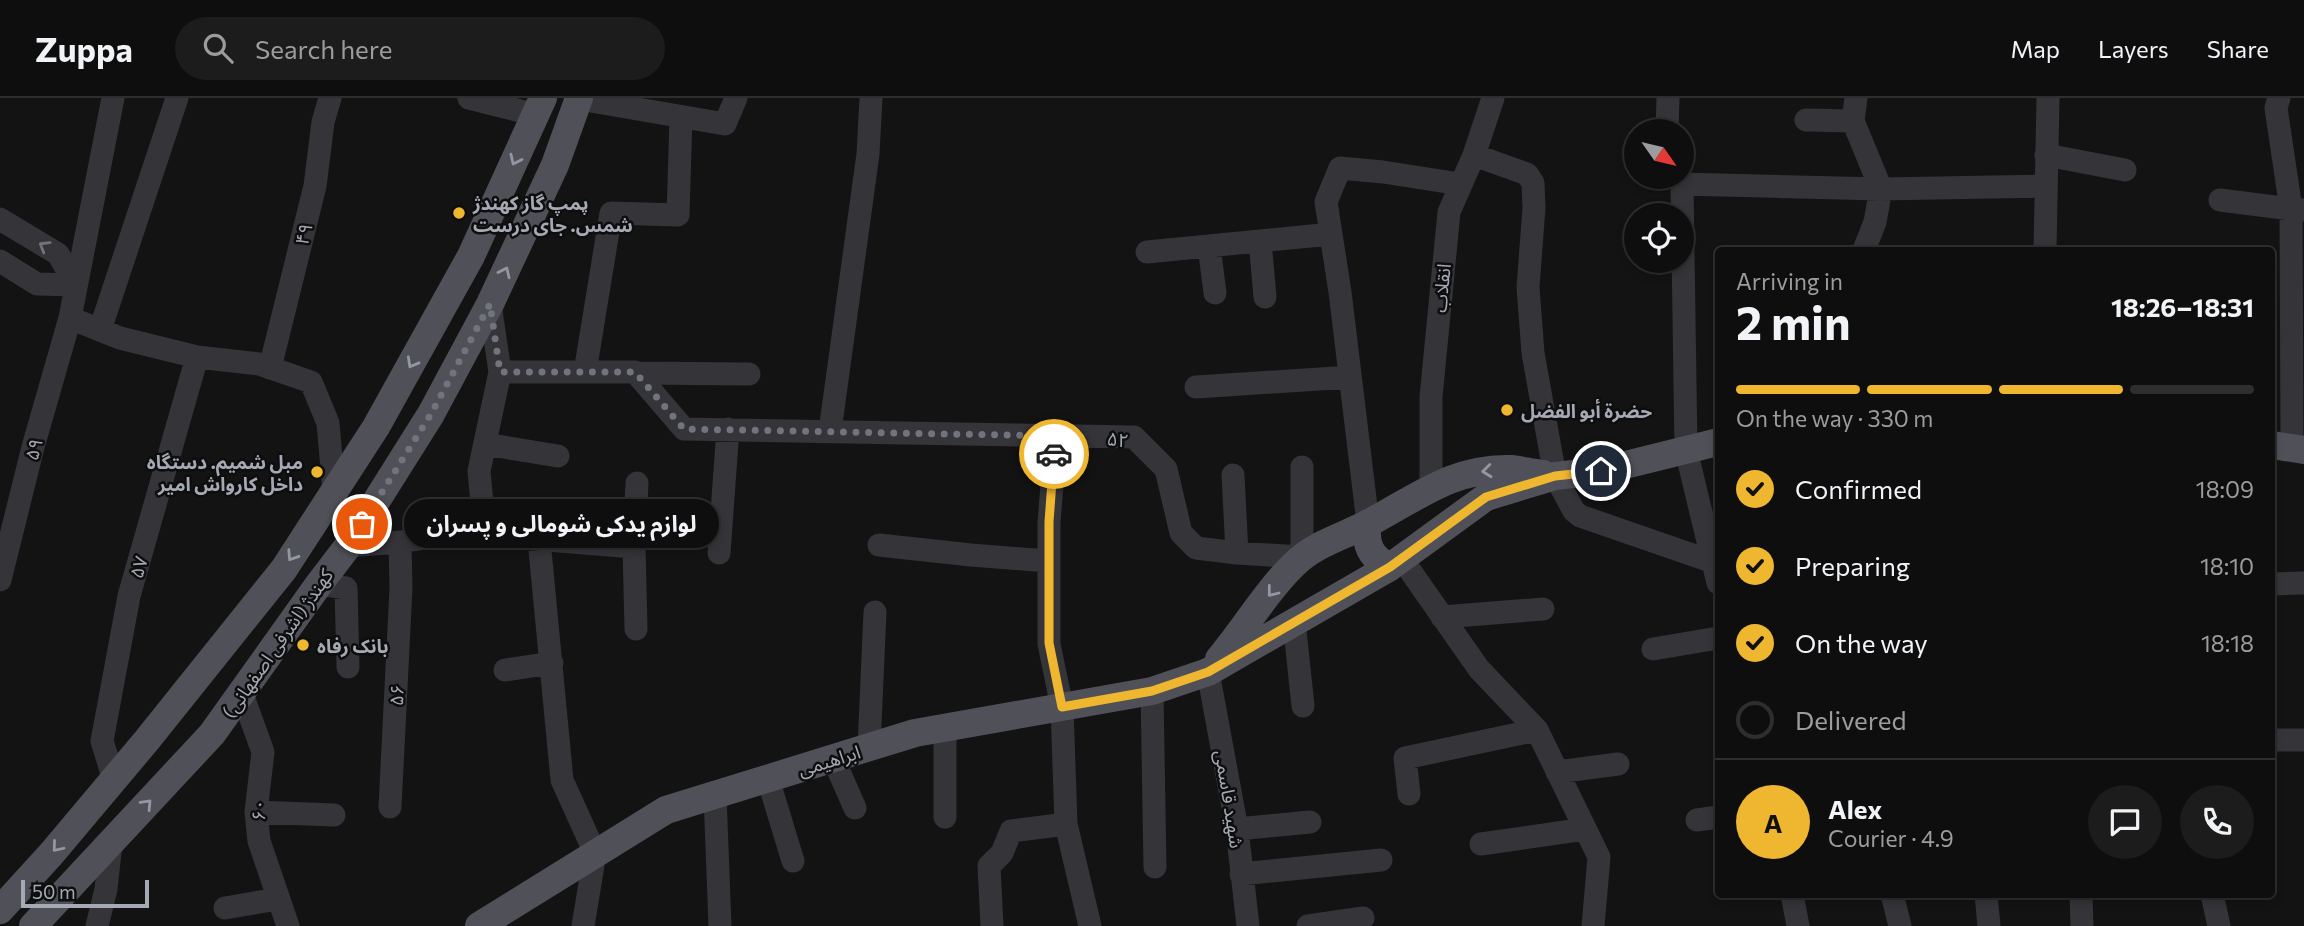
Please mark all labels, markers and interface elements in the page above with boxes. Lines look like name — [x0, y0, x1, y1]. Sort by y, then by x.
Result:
search box — [175, 17, 665, 80]
text: Zuppa — [35, 28, 133, 69]
icon: search — [199, 29, 237, 67]
text: Search here — [255, 33, 392, 64]
text: Map — [2011, 34, 2060, 63]
text: Layers — [2098, 34, 2169, 63]
text: Share — [2207, 34, 2269, 63]
north arrow — [1624, 119, 1694, 189]
map controls — [1624, 119, 1694, 273]
one-way arrow — [510, 153, 524, 165]
place label: پمپ گاز کهندژ شمس. جای درست — [472, 191, 633, 237]
button: locate — [1624, 203, 1694, 273]
marker: پمپ گاز کهندژ شمس. جای درست — [451, 205, 467, 221]
street label: ۴۹ — [289, 221, 317, 247]
one-way arrow — [39, 241, 52, 254]
street label: انقلاب — [1427, 262, 1455, 314]
one-way arrow — [497, 267, 511, 279]
text: Arriving in — [1736, 267, 1843, 295]
text: 18:26–18:31 — [2111, 291, 2254, 322]
text: 2 min — [1736, 293, 1851, 349]
one-way arrow — [407, 355, 420, 368]
place label: حضرة أبو الفضل — [1521, 398, 1652, 423]
marker: حضرة أبو الفضل — [1499, 402, 1515, 418]
text: On the way · 330 m — [1736, 404, 1933, 432]
courier — [1019, 419, 1089, 489]
street label: ۵۲ — [1106, 426, 1130, 452]
icon: car — [1035, 435, 1073, 473]
street label: ۵۹ — [19, 436, 47, 462]
pin — [1571, 441, 1631, 501]
place label: مبل شمیم. دستگاه داخل کارواش امیر — [147, 450, 303, 496]
icon: home — [1582, 452, 1620, 490]
one-way arrow — [1482, 463, 1493, 478]
marker: مبل شمیم. دستگاه داخل کارواش امیر — [309, 464, 325, 480]
icon: check — [1736, 470, 1774, 508]
text: Confirmed — [1795, 473, 1922, 504]
text: 18:09 — [2196, 475, 2254, 503]
pin — [332, 494, 392, 554]
callout: لوازم یدکی شومالی و پسران — [404, 500, 719, 548]
icon: bag — [343, 505, 381, 543]
text: لوازم یدکی شومالی و پسران — [426, 509, 697, 537]
icon: check — [1736, 547, 1774, 585]
one-way arrow — [288, 548, 301, 561]
text: Preparing — [1795, 550, 1910, 581]
text: 18:10 — [2200, 552, 2254, 580]
street label: ۵۷ — [124, 553, 152, 581]
street label: کهندژ (اشرفی اصفهانی) — [217, 563, 339, 723]
one-way arrow — [1268, 584, 1281, 597]
icon: check — [1736, 624, 1774, 662]
text: On the way — [1795, 627, 1928, 658]
text: 18:18 — [2201, 629, 2254, 657]
place label: بانک رفاه — [317, 634, 389, 658]
marker: بانک رفاه — [295, 637, 311, 653]
street label: ۵۶ — [384, 684, 408, 706]
text: Delivered — [1795, 704, 1906, 735]
street label: ابراهیمی — [795, 740, 863, 781]
street label: شهید قاسمی — [1210, 748, 1249, 850]
button: chat — [2088, 785, 2162, 859]
button: phone — [2180, 785, 2254, 859]
text: Alex — [1828, 793, 1882, 824]
one-way arrow — [138, 799, 151, 812]
street label: ۶۰ — [246, 799, 270, 821]
text: A — [1764, 807, 1782, 838]
text: Courier · 4.9 — [1828, 824, 1954, 852]
one-way arrow — [53, 839, 65, 852]
scale bar — [21, 877, 149, 909]
text: 50 m — [32, 880, 76, 903]

